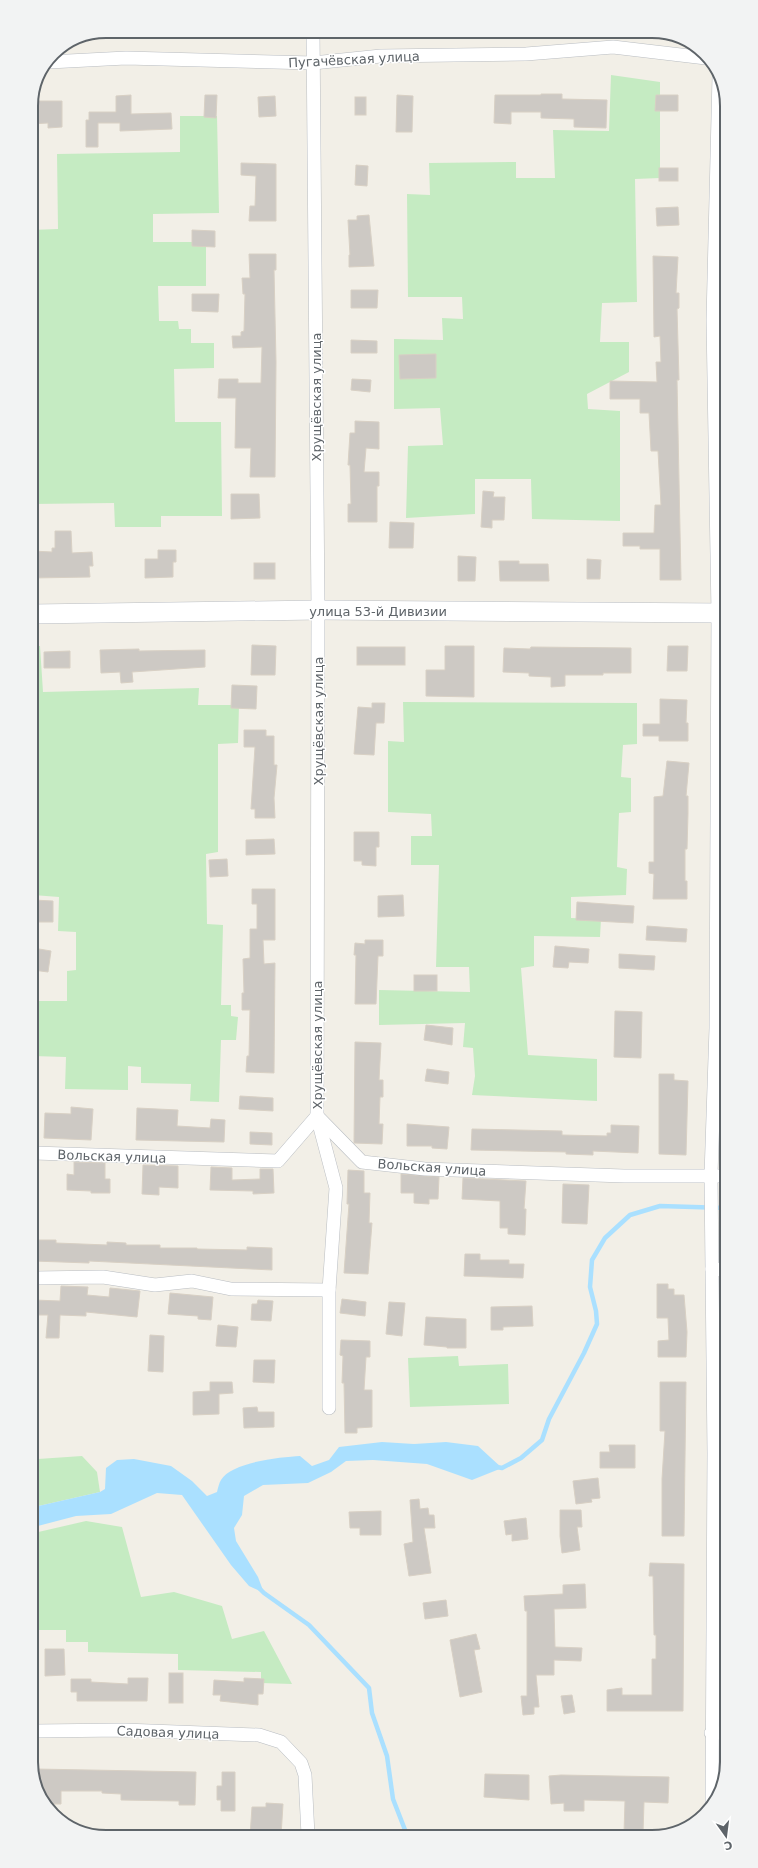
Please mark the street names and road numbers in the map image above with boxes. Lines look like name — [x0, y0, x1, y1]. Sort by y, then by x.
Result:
street label: Пугачёвская улица — [288, 49, 420, 70]
street label: Хрущёвская улица — [309, 333, 324, 461]
street label: улица 53-й Дивизии — [309, 604, 447, 619]
street label: Хрущёвская улица — [311, 657, 326, 785]
street label: Хрущёвская улица — [310, 981, 325, 1109]
street label: Вольская улица — [57, 1147, 167, 1166]
street label: Вольская улица — [377, 1156, 487, 1179]
street label: Садовая улица — [116, 1723, 220, 1742]

